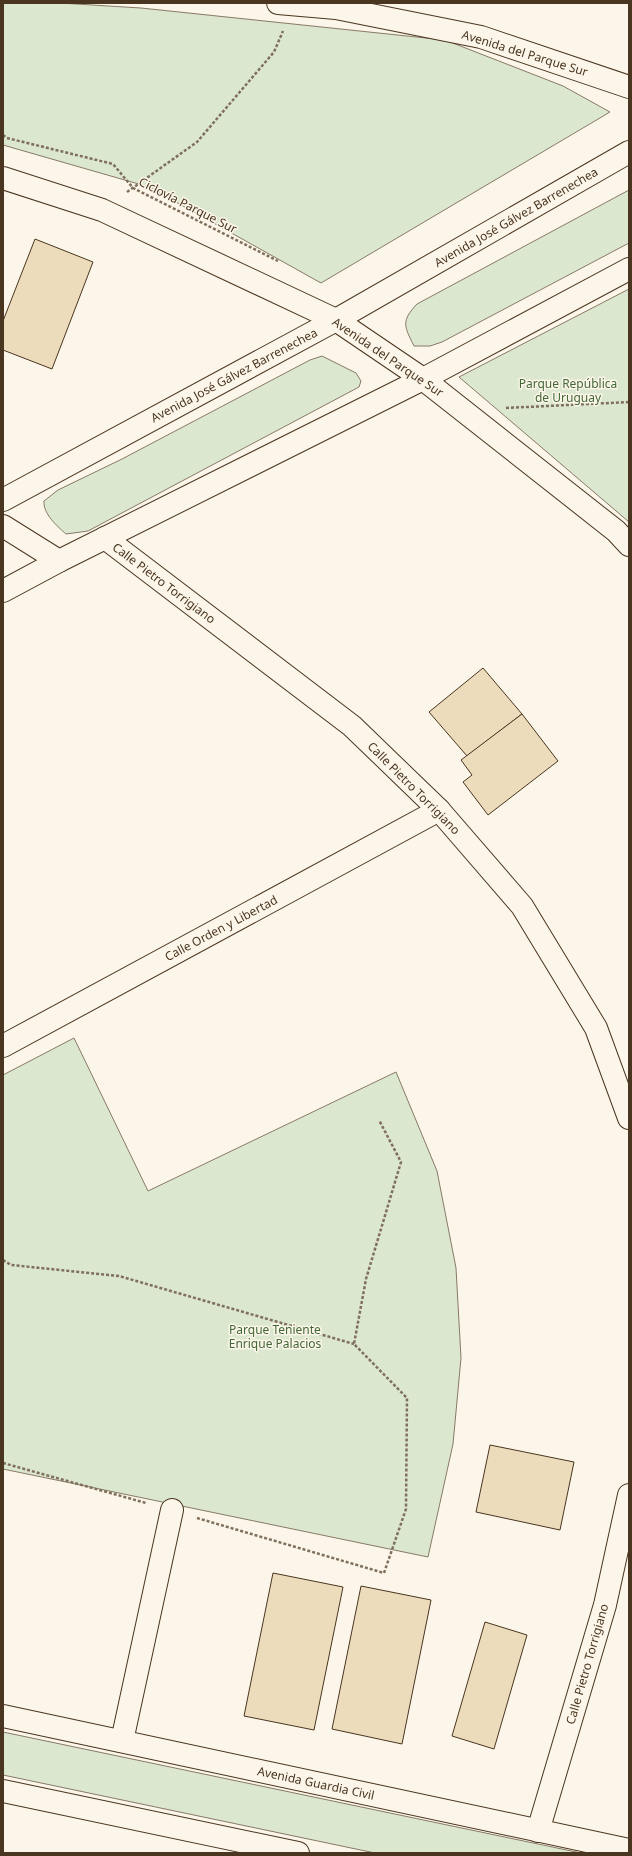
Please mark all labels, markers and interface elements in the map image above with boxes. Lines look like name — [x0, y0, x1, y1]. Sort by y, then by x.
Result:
street label: Avenida del Parque Sur — [460, 26, 590, 80]
street label: Avenida José Gálvez Barrenechea — [431, 163, 601, 271]
street label: Ciclovía Parque Sur — [136, 173, 240, 237]
street label: Avenida del Parque Sur — [329, 313, 447, 401]
street label: Avenida José Gálvez Barrenechea — [148, 324, 320, 426]
park label: Parque República de Uruguay — [519, 375, 617, 406]
street label: Calle Pietro Torrigiano — [109, 539, 219, 627]
street label: Calle Pietro Torrigiano — [364, 738, 464, 838]
street label: Calle Orden y Libertad — [162, 891, 280, 965]
park label: Parque Teniente Enrique Palacios — [229, 1321, 322, 1352]
street label: Calle Pietro Torrigiano — [562, 1602, 612, 1726]
street label: Avenida Guardia Civil — [256, 1762, 376, 1804]

